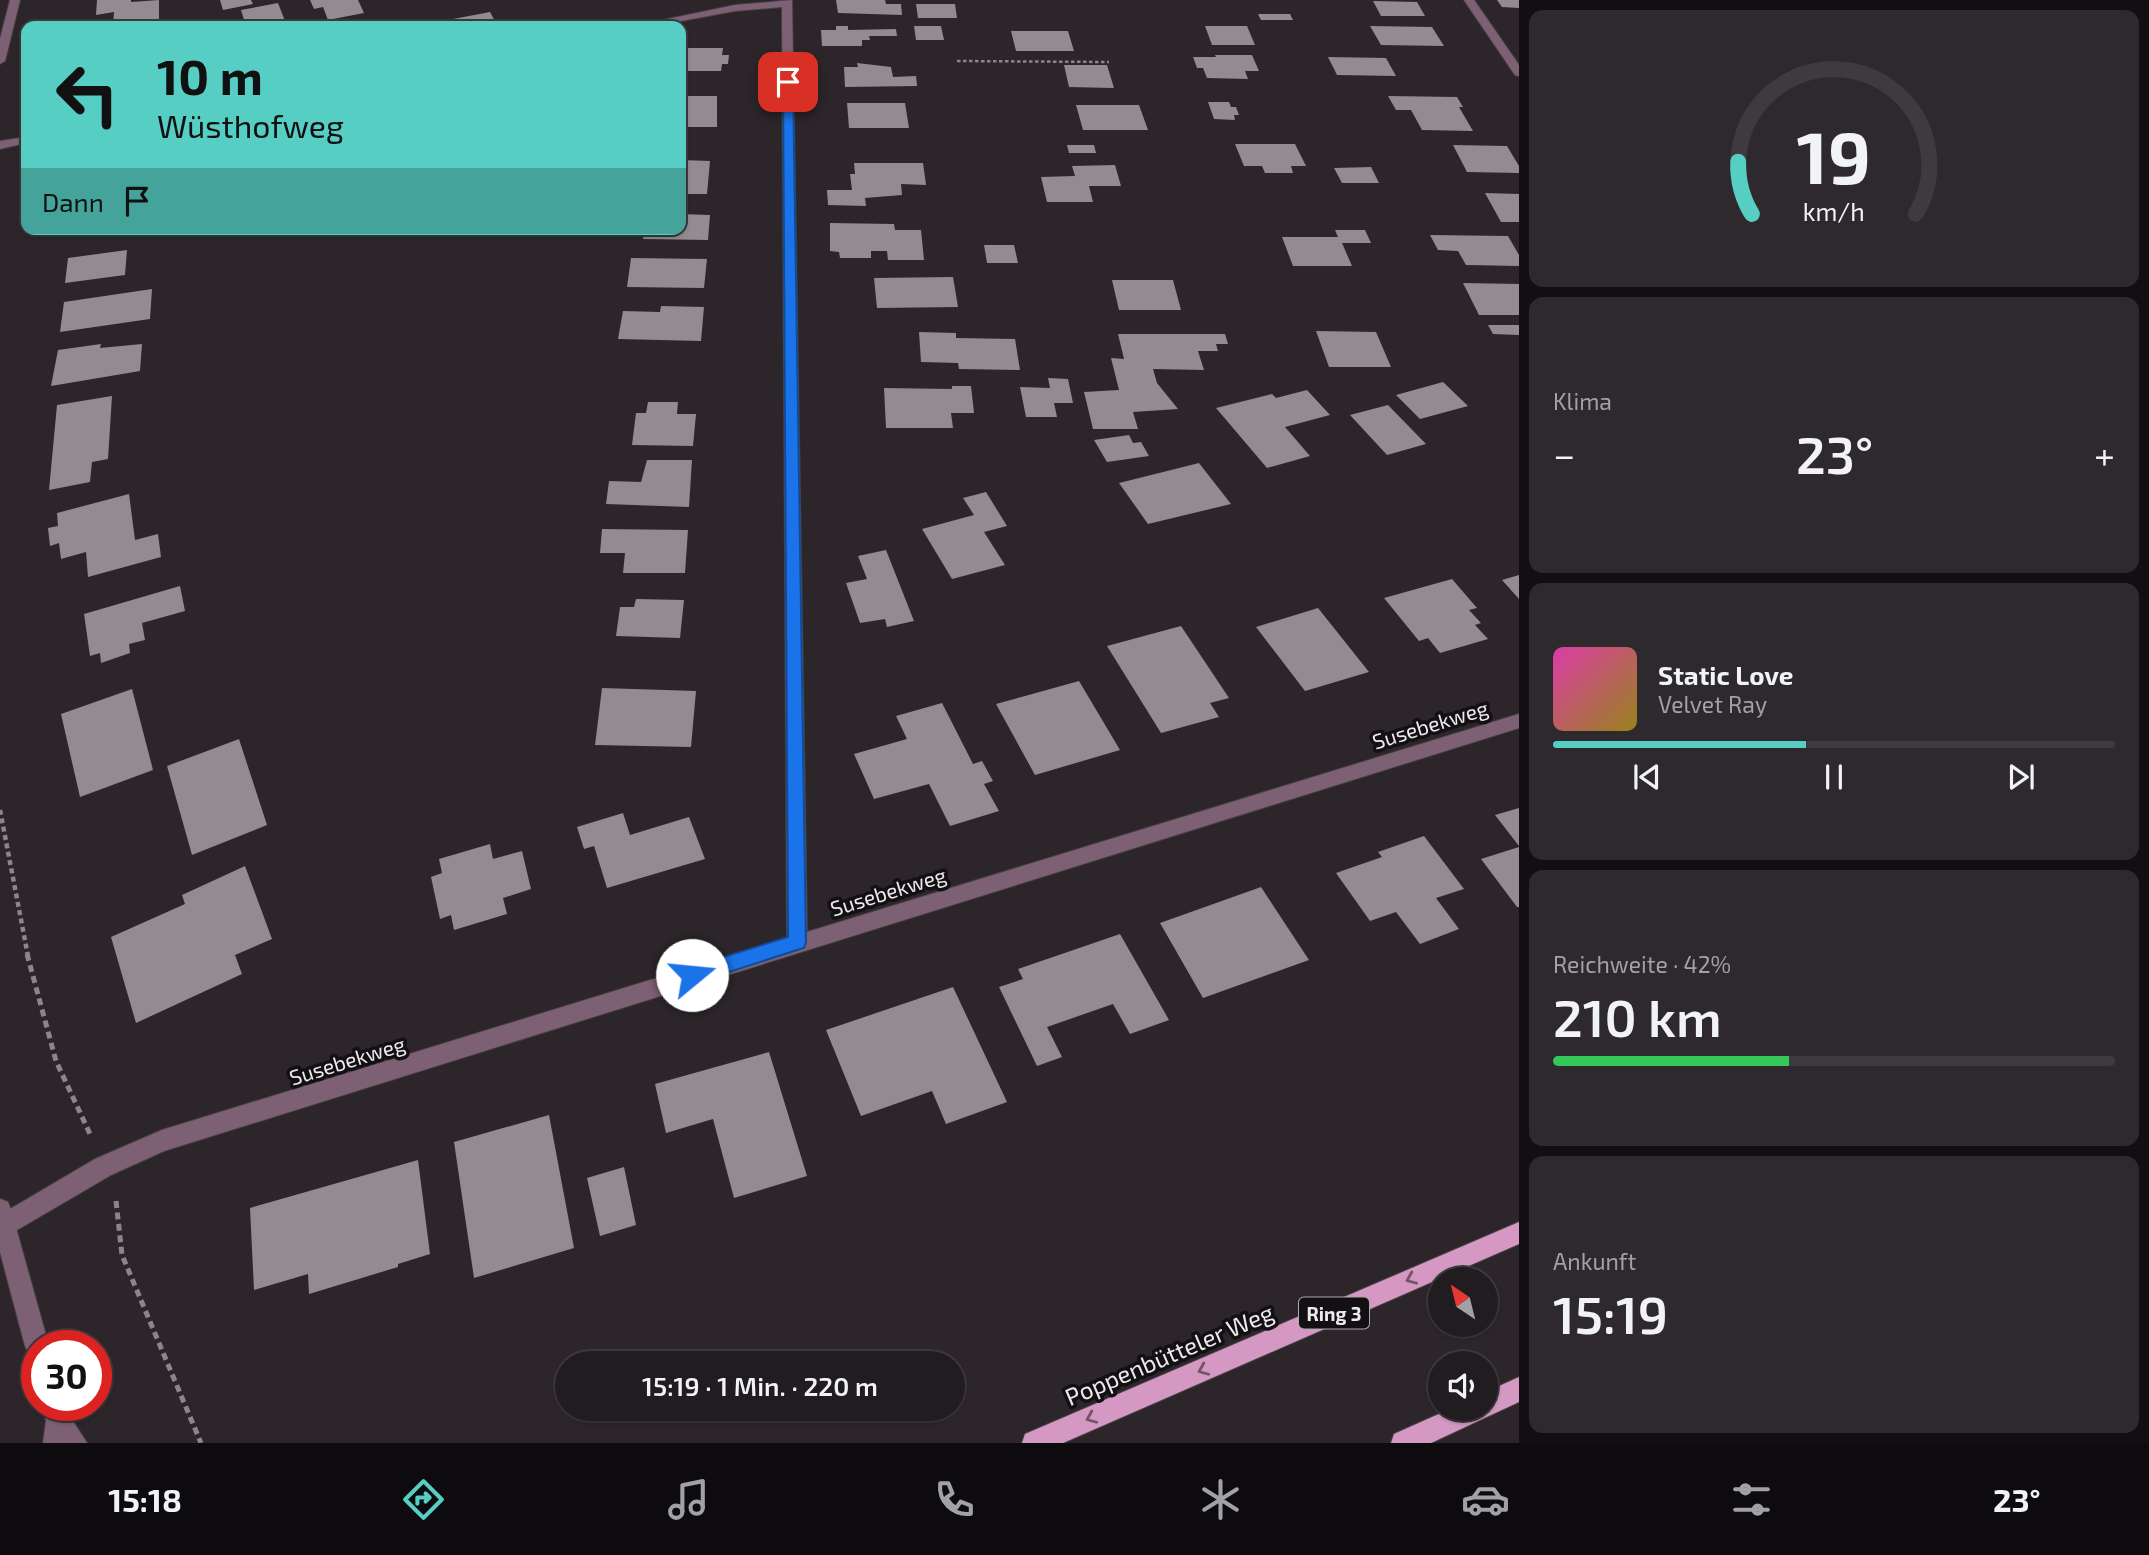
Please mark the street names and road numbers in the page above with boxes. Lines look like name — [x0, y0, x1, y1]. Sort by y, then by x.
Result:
street label: Susebekweg — [1369, 694, 1491, 753]
street label: Susebekweg — [827, 861, 949, 920]
street label: Susebekweg — [286, 1030, 408, 1089]
street label: Poppenbütteler Weg — [1060, 1297, 1278, 1411]
road number: Ring 3 — [1299, 1298, 1369, 1329]

